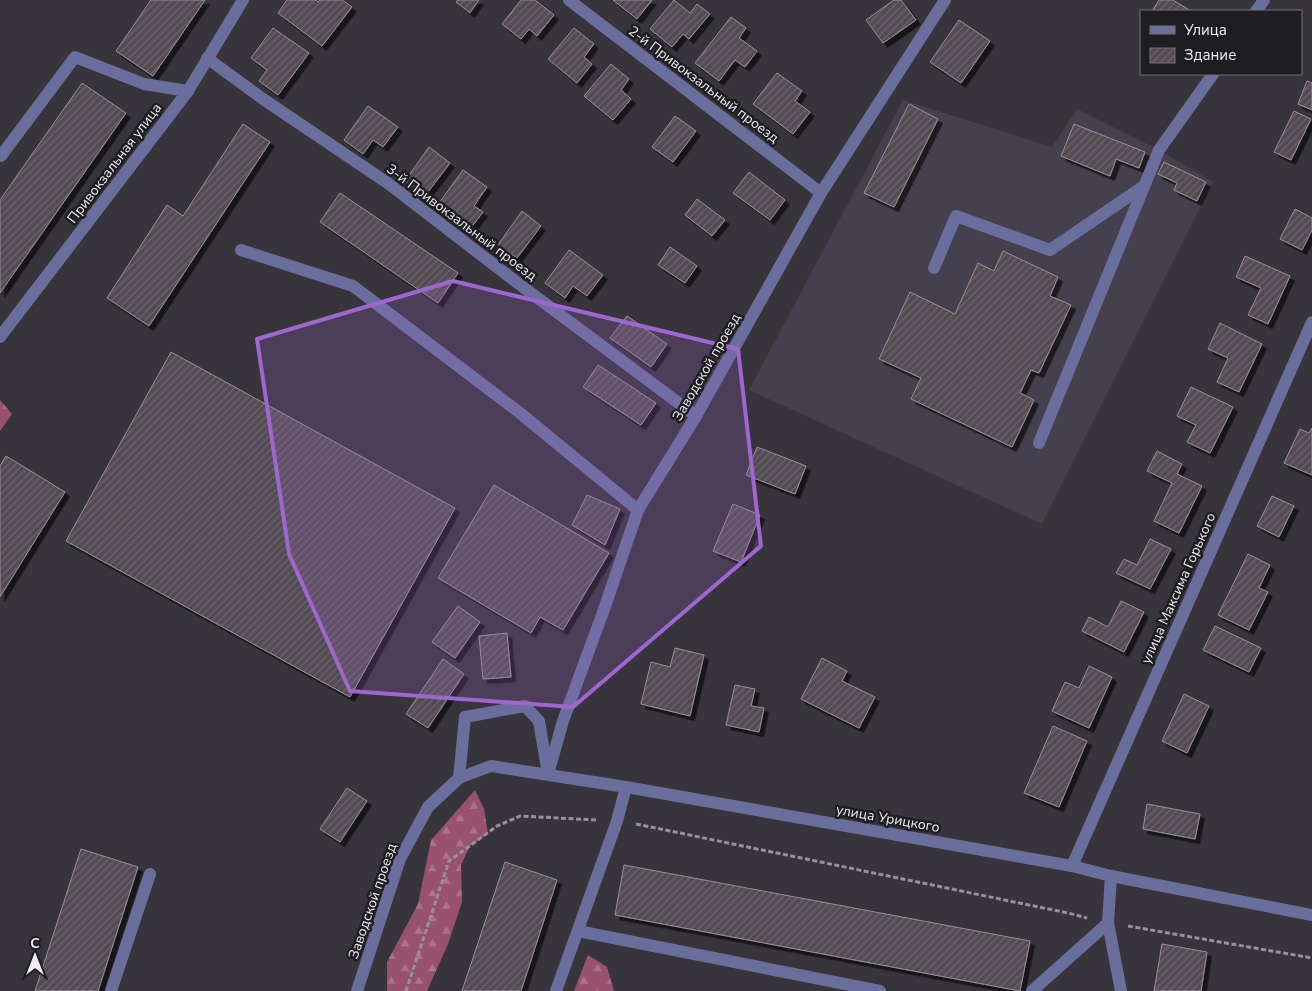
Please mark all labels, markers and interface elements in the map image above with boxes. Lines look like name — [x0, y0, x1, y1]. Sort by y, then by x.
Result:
legend — [1140, 10, 1302, 75]
text: Улица — [1183, 20, 1227, 40]
street label: 2-й Привокзальный проезд — [625, 22, 783, 147]
text: Здание — [1184, 45, 1236, 65]
street label: Привокзальная улица — [63, 99, 166, 227]
street label: 3-й Привокзальный проезд — [383, 160, 541, 285]
street label: Заводской проезд — [668, 310, 745, 425]
street label: улица Максима Горького — [1136, 510, 1220, 667]
street label: улица Урицкого — [835, 800, 941, 837]
street label: Заводской проезд — [344, 841, 401, 962]
north arrow — [10, 931, 60, 981]
text: С — [30, 934, 40, 953]

